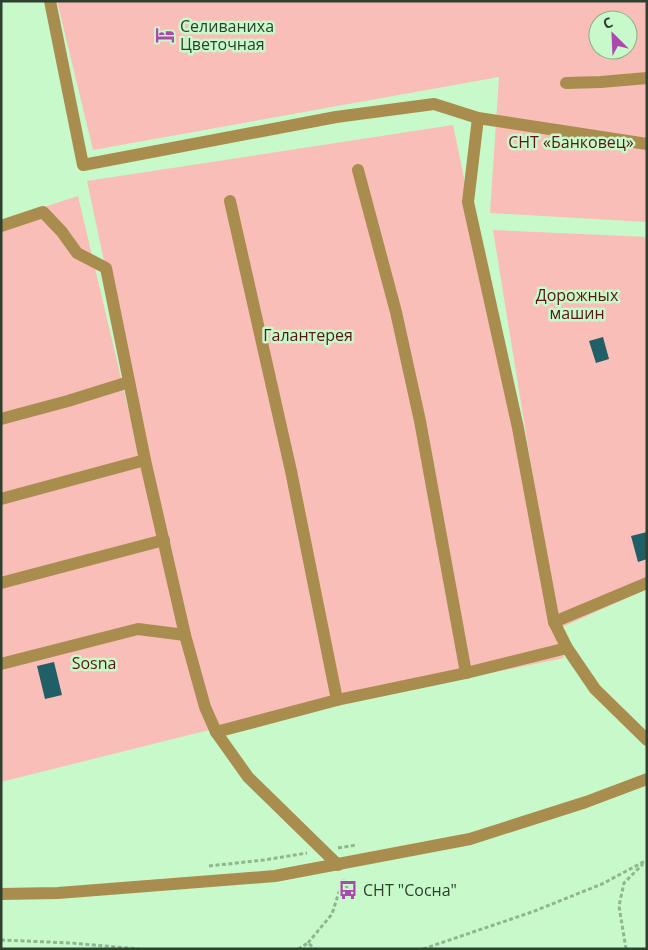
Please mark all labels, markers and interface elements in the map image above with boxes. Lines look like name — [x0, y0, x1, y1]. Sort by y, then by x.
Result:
north arrow — [588, 10, 638, 60]
text: С — [600, 12, 616, 33]
place label: Селиваниха Цветочная — [180, 15, 274, 55]
hotel icon: Селиваниха Цветочная — [154, 24, 176, 46]
park label: СНТ «Банковец» — [508, 131, 634, 153]
park label: Дорожных машин — [536, 284, 619, 324]
park label: Галантерея — [263, 324, 353, 346]
park label: Sosna — [72, 652, 116, 674]
bus stop icon: СНТ "Сосна" — [337, 879, 359, 901]
place label: СНТ "Сосна" — [363, 879, 457, 901]

